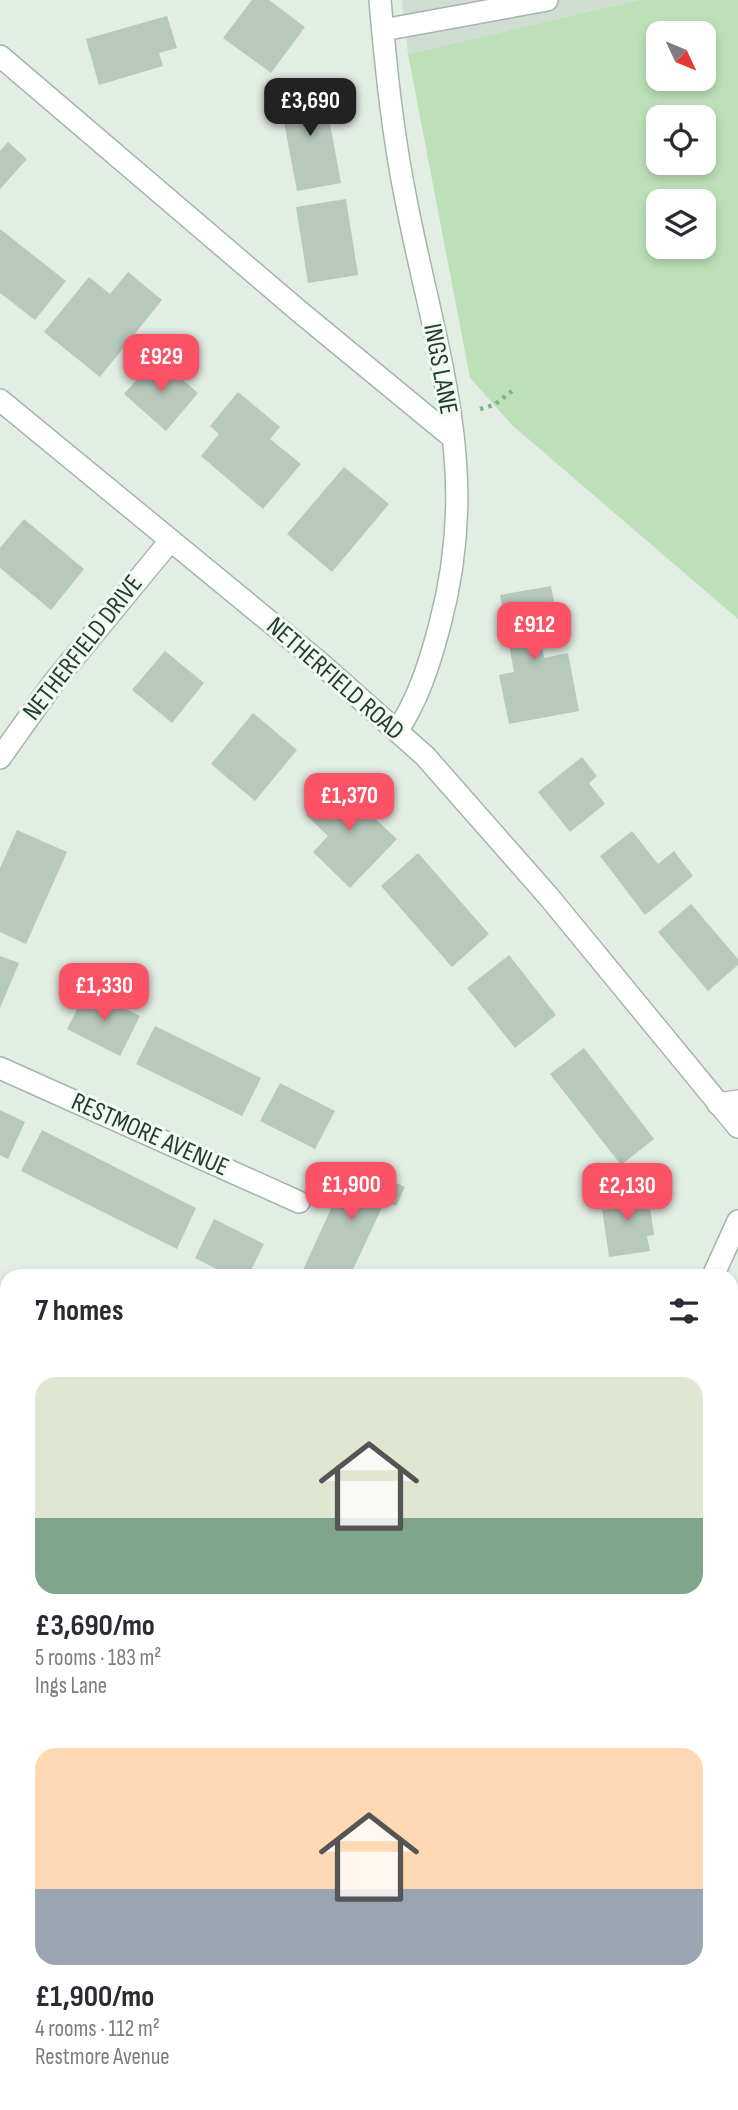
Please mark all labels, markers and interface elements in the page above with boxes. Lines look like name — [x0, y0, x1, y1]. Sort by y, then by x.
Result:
north arrow — [646, 21, 716, 91]
map controls — [646, 21, 716, 259]
pin: £3,690 — [253, 78, 367, 138]
text: £3,690 — [280, 87, 340, 115]
button: locate — [646, 105, 716, 175]
button: layers — [646, 189, 716, 259]
street label: INGS LANE — [416, 321, 464, 417]
pin: £929 — [120, 334, 202, 394]
text: £929 — [139, 343, 183, 371]
street label: NETHERFIELD DRIVE — [17, 569, 149, 727]
pin: £912 — [493, 602, 575, 662]
street label: NETHERFIELD ROAD — [260, 611, 410, 747]
text: £912 — [513, 611, 555, 639]
pin: £1,370 — [292, 774, 406, 833]
text: £1,370 — [320, 782, 378, 810]
pin: £1,330 — [47, 964, 161, 1023]
text: £1,330 — [75, 972, 133, 1000]
street label: RESTMORE AVENUE — [67, 1086, 233, 1184]
pin: £1,900 — [294, 1162, 408, 1222]
pin: £2,130 — [570, 1164, 684, 1223]
text: £1,900 — [321, 1171, 381, 1199]
text: £2,130 — [598, 1172, 656, 1200]
icon: filters — [665, 1292, 703, 1330]
text: 7 homes — [35, 1293, 123, 1329]
icon: home — [306, 1423, 432, 1549]
text: £3,690/mo — [35, 1608, 155, 1644]
text: 5 rooms · 183 m² — [35, 1644, 161, 1672]
text: Ings Lane — [35, 1672, 107, 1700]
icon: home — [306, 1794, 432, 1920]
text: £1,900/mo — [35, 1979, 154, 2015]
text: 4 rooms · 112 m² — [35, 2015, 160, 2043]
text: Restmore Avenue — [35, 2043, 170, 2071]

